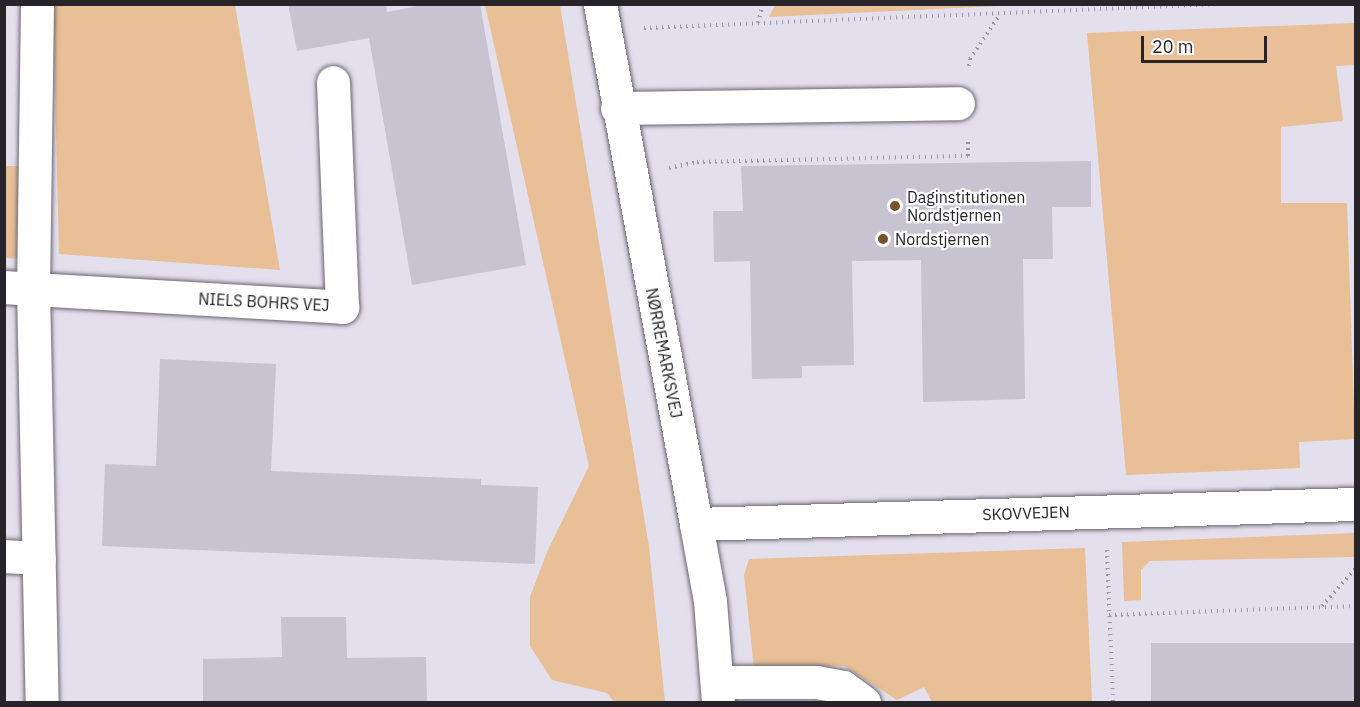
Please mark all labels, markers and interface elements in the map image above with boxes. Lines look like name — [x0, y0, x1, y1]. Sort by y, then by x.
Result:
scale bar — [1144, 24, 1270, 62]
text: 20 m — [1152, 35, 1194, 58]
place label: Daginstitutionen Nordstjernen — [907, 187, 1025, 225]
marker: Daginstitutionen Nordstjernen — [888, 199, 902, 213]
place label: Nordstjernen — [895, 229, 989, 249]
marker: Nordstjernen — [876, 232, 890, 246]
street label: NØRREMARKSVEJ — [642, 286, 686, 420]
street label: NIELS BOHRS VEJ — [198, 289, 330, 315]
street label: SKOVVEJEN — [982, 502, 1070, 524]

